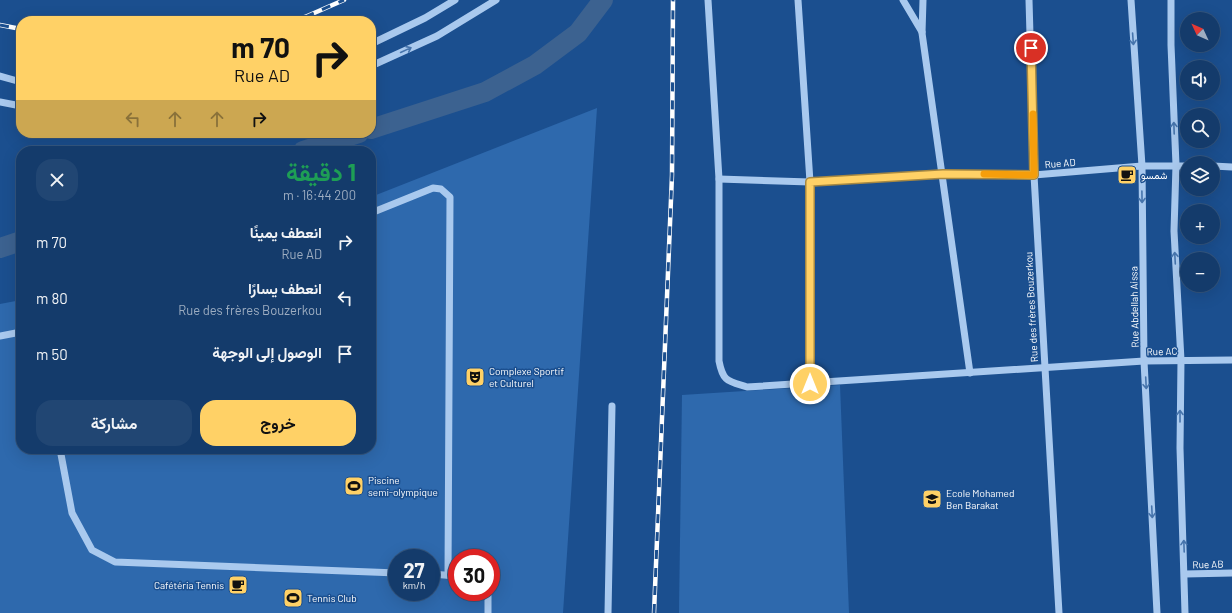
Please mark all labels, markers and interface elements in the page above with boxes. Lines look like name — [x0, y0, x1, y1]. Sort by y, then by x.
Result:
north arrow — [1180, 12, 1220, 52]
map controls — [1180, 12, 1220, 292]
text: 70 m — [231, 30, 290, 64]
pin — [1014, 31, 1048, 65]
icon: right — [304, 32, 356, 84]
one-way arrow — [1130, 32, 1137, 45]
icon: arrive — [1020, 37, 1042, 59]
one-way arrow — [400, 46, 412, 53]
button: sound — [1180, 60, 1220, 100]
text: Rue AD — [234, 64, 290, 86]
icon: left — [122, 108, 144, 130]
icon: ahead — [164, 108, 186, 130]
icon: ahead — [206, 108, 228, 130]
icon: right — [248, 108, 270, 130]
button: search — [1180, 108, 1220, 148]
one-way arrow — [1171, 122, 1178, 135]
street label: Rue AD — [1044, 156, 1076, 170]
button: layers — [1180, 156, 1220, 196]
text: 1 دقيقة — [286, 157, 356, 186]
button: close — [36, 159, 78, 201]
cafe icon: شمسو — [1116, 164, 1138, 186]
place label: شمسو — [1141, 169, 1168, 182]
text: 200 m · 16:44 — [283, 187, 356, 203]
one-way arrow — [1138, 190, 1146, 203]
button: + — [1180, 204, 1220, 244]
text: انعطف يمينًا — [250, 223, 322, 241]
icon: right — [334, 231, 356, 253]
text: 70 m — [36, 233, 67, 251]
text: Rue AD — [282, 246, 322, 262]
street label: Rue des frères Bouzerkou — [1022, 251, 1040, 363]
one-way arrow — [1172, 252, 1179, 265]
button: − — [1180, 252, 1220, 292]
street label: Rue Abdellah Aissa — [1127, 266, 1141, 348]
text: انعطف يسارًا — [248, 279, 322, 297]
icon: left — [334, 287, 356, 309]
text: 80 m — [36, 289, 68, 307]
text: Rue des frères Bouzerkou — [178, 302, 322, 318]
text: الوصول إلى الوجهة — [212, 343, 322, 361]
icon: arrive — [334, 343, 356, 365]
street label: Rue AC — [1146, 344, 1178, 358]
text: 50 m — [36, 345, 68, 363]
position arrow — [789, 363, 831, 405]
place label: Complexe Sportif et Culturel — [489, 365, 564, 389]
theatre icon: Complexe Sportif et Culturel — [464, 366, 486, 388]
one-way arrow — [1142, 376, 1149, 389]
button: مشاركة — [36, 400, 192, 446]
button: خروج — [200, 400, 356, 446]
one-way arrow — [1176, 410, 1184, 423]
place label: Piscine semi-olympique — [368, 474, 438, 498]
sports icon: Piscine semi-olympique — [343, 475, 365, 497]
place label: Ecole Mohamed Ben Barakat — [946, 487, 1014, 511]
school or university icon: Ecole Mohamed Ben Barakat — [921, 488, 943, 510]
one-way arrow — [1149, 505, 1156, 518]
one-way arrow — [1180, 540, 1188, 553]
speed limit sign: 30 — [448, 549, 500, 601]
street label: Rue AB — [1192, 557, 1224, 571]
text: 27 — [403, 558, 425, 582]
cafe icon: Cafétéria Tennis — [227, 574, 249, 596]
place label: Cafétéria Tennis — [154, 579, 224, 591]
text: km/h — [403, 579, 425, 591]
sports icon: Tennis Club — [282, 587, 304, 609]
place label: Tennis Club — [307, 592, 357, 604]

